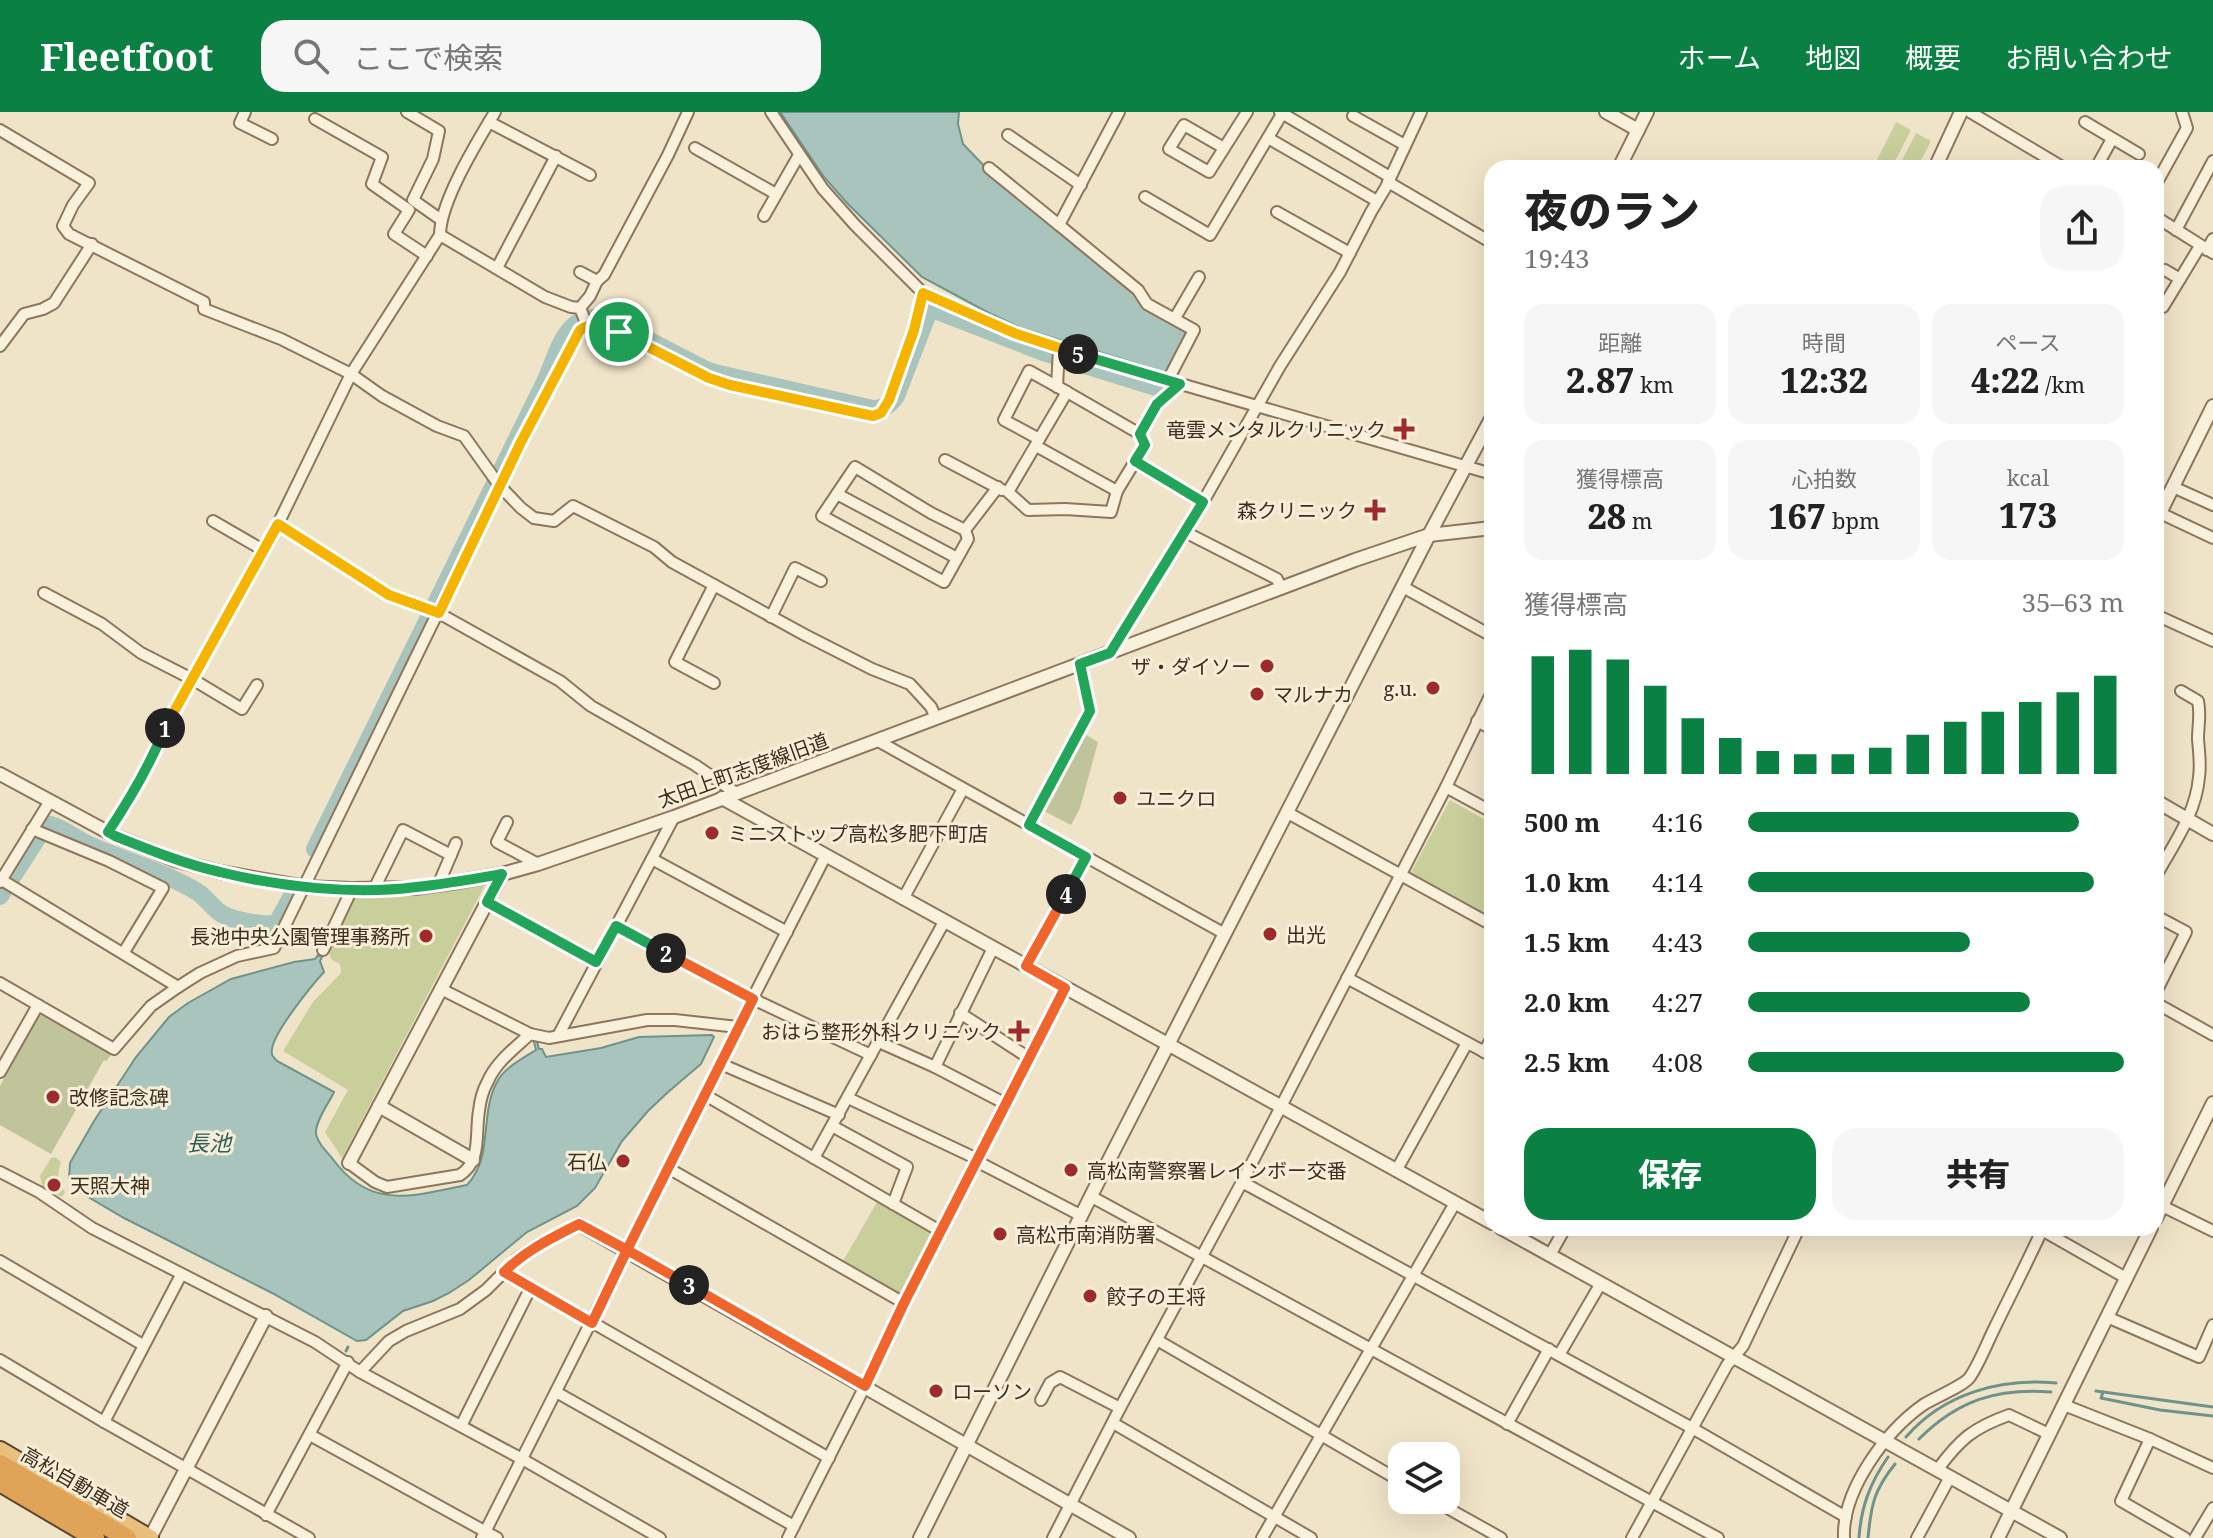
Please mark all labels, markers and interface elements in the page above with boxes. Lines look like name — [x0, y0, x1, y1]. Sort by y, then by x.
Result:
search box — [261, 20, 821, 92]
text: Fleetfoot — [40, 30, 213, 82]
icon: search — [289, 34, 333, 78]
text: ここで検索 — [353, 37, 503, 78]
text: ホーム — [1678, 38, 1761, 76]
text: 地図 — [1805, 38, 1861, 76]
text: 概要 — [1905, 38, 1961, 76]
text: お問い合わせ — [2005, 38, 2173, 76]
text: 夜のラン — [1524, 180, 1700, 240]
button: share — [2040, 186, 2124, 270]
text: 19:43 — [1524, 240, 1590, 276]
pin — [585, 298, 653, 366]
icon: arrive — [597, 310, 641, 354]
text: 距離 — [1598, 327, 1642, 357]
text: 時間 — [1802, 327, 1846, 357]
text: ペース — [1996, 327, 2060, 357]
pin: 5 — [1058, 334, 1098, 374]
text: 5 — [1072, 339, 1084, 369]
text: 2.87 — [1566, 357, 1635, 403]
text: 12:32 — [1780, 357, 1868, 403]
text: 4:22 — [1971, 357, 2039, 403]
text: km — [1635, 369, 1674, 399]
text: /km — [2039, 369, 2085, 399]
place label: 竜雲メンタルクリニック — [1166, 416, 1386, 443]
marker: 竜雲メンタルクリニック — [1393, 418, 1415, 440]
text: kcal — [2007, 462, 2049, 492]
text: 獲得標高 — [1576, 463, 1664, 493]
text: 心拍数 — [1791, 463, 1857, 493]
text: 173 — [1999, 492, 2057, 538]
text: 28 — [1587, 493, 1626, 539]
text: 167 — [1768, 493, 1826, 539]
place label: 森クリニック — [1237, 497, 1357, 524]
marker: 森クリニック — [1364, 499, 1386, 521]
text: m — [1626, 505, 1653, 535]
text: bpm — [1826, 505, 1880, 535]
text: 35–63 m — [2022, 584, 2124, 620]
text: 獲得標高 — [1524, 586, 1628, 622]
place label: ザ・ダイソー — [1131, 653, 1251, 680]
marker: ザ・ダイソー — [1258, 657, 1276, 675]
place label: g.u. — [1384, 675, 1417, 702]
marker: g.u. — [1424, 679, 1442, 697]
place label: マルナカ — [1273, 681, 1353, 708]
marker: マルナカ — [1248, 685, 1266, 703]
pin: 1 — [145, 708, 185, 748]
text: 1 — [159, 713, 171, 743]
street label: 太田上町志度線旧道 — [654, 727, 832, 813]
place label: ユニクロ — [1136, 785, 1216, 812]
marker: ユニクロ — [1111, 789, 1129, 807]
text: 500 m — [1524, 804, 1600, 840]
text: 4:16 — [1652, 804, 1703, 840]
place label: ミニストップ高松多肥下町店 — [728, 820, 988, 847]
marker: ミニストップ高松多肥下町店 — [703, 824, 721, 842]
text: 1.0 km — [1524, 864, 1610, 900]
text: 4:14 — [1652, 864, 1703, 900]
pin: 4 — [1046, 874, 1086, 914]
text: 4 — [1060, 879, 1072, 909]
place label: 出光 — [1286, 921, 1326, 948]
place label: 長池中央公園管理事務所 — [190, 923, 410, 950]
text: 1.5 km — [1524, 924, 1610, 960]
text: 4:43 — [1652, 924, 1703, 960]
marker: 出光 — [1261, 925, 1279, 943]
marker: 長池中央公園管理事務所 — [417, 927, 435, 945]
pin: 2 — [646, 933, 686, 973]
text: 2 — [660, 938, 672, 968]
text: 2.0 km — [1524, 984, 1610, 1020]
text: 4:27 — [1652, 984, 1703, 1020]
place label: おはら整形外科クリニック — [761, 1018, 1001, 1045]
marker: おはら整形外科クリニック — [1008, 1020, 1030, 1042]
text: 2.5 km — [1524, 1044, 1610, 1080]
text: 4:08 — [1652, 1044, 1703, 1080]
place label: 改修記念碑 — [69, 1084, 169, 1111]
marker: 改修記念碑 — [44, 1088, 62, 1106]
water label: 長池 — [187, 1127, 233, 1157]
button: 保存 — [1524, 1128, 1816, 1220]
button: 共有 — [1832, 1128, 2124, 1220]
place label: 石仏 — [567, 1148, 607, 1175]
marker: 石仏 — [614, 1152, 632, 1170]
place label: 高松南警察署レインボー交番 — [1087, 1157, 1347, 1184]
marker: 高松南警察署レインボー交番 — [1062, 1161, 1080, 1179]
place label: 天照大神 — [70, 1172, 150, 1199]
marker: 天照大神 — [45, 1176, 63, 1194]
place label: 高松市南消防署 — [1016, 1221, 1156, 1248]
marker: 高松市南消防署 — [991, 1225, 1009, 1243]
pin: 3 — [669, 1265, 709, 1305]
text: 3 — [683, 1270, 695, 1300]
place label: 餃子の王将 — [1106, 1283, 1206, 1310]
marker: 餃子の王将 — [1081, 1287, 1099, 1305]
place label: ローソン — [952, 1378, 1032, 1405]
marker: ローソン — [927, 1382, 945, 1400]
street label: 高松自動車道 — [16, 1440, 134, 1524]
map controls — [1388, 1442, 1460, 1514]
button: layers — [1388, 1442, 1460, 1514]

